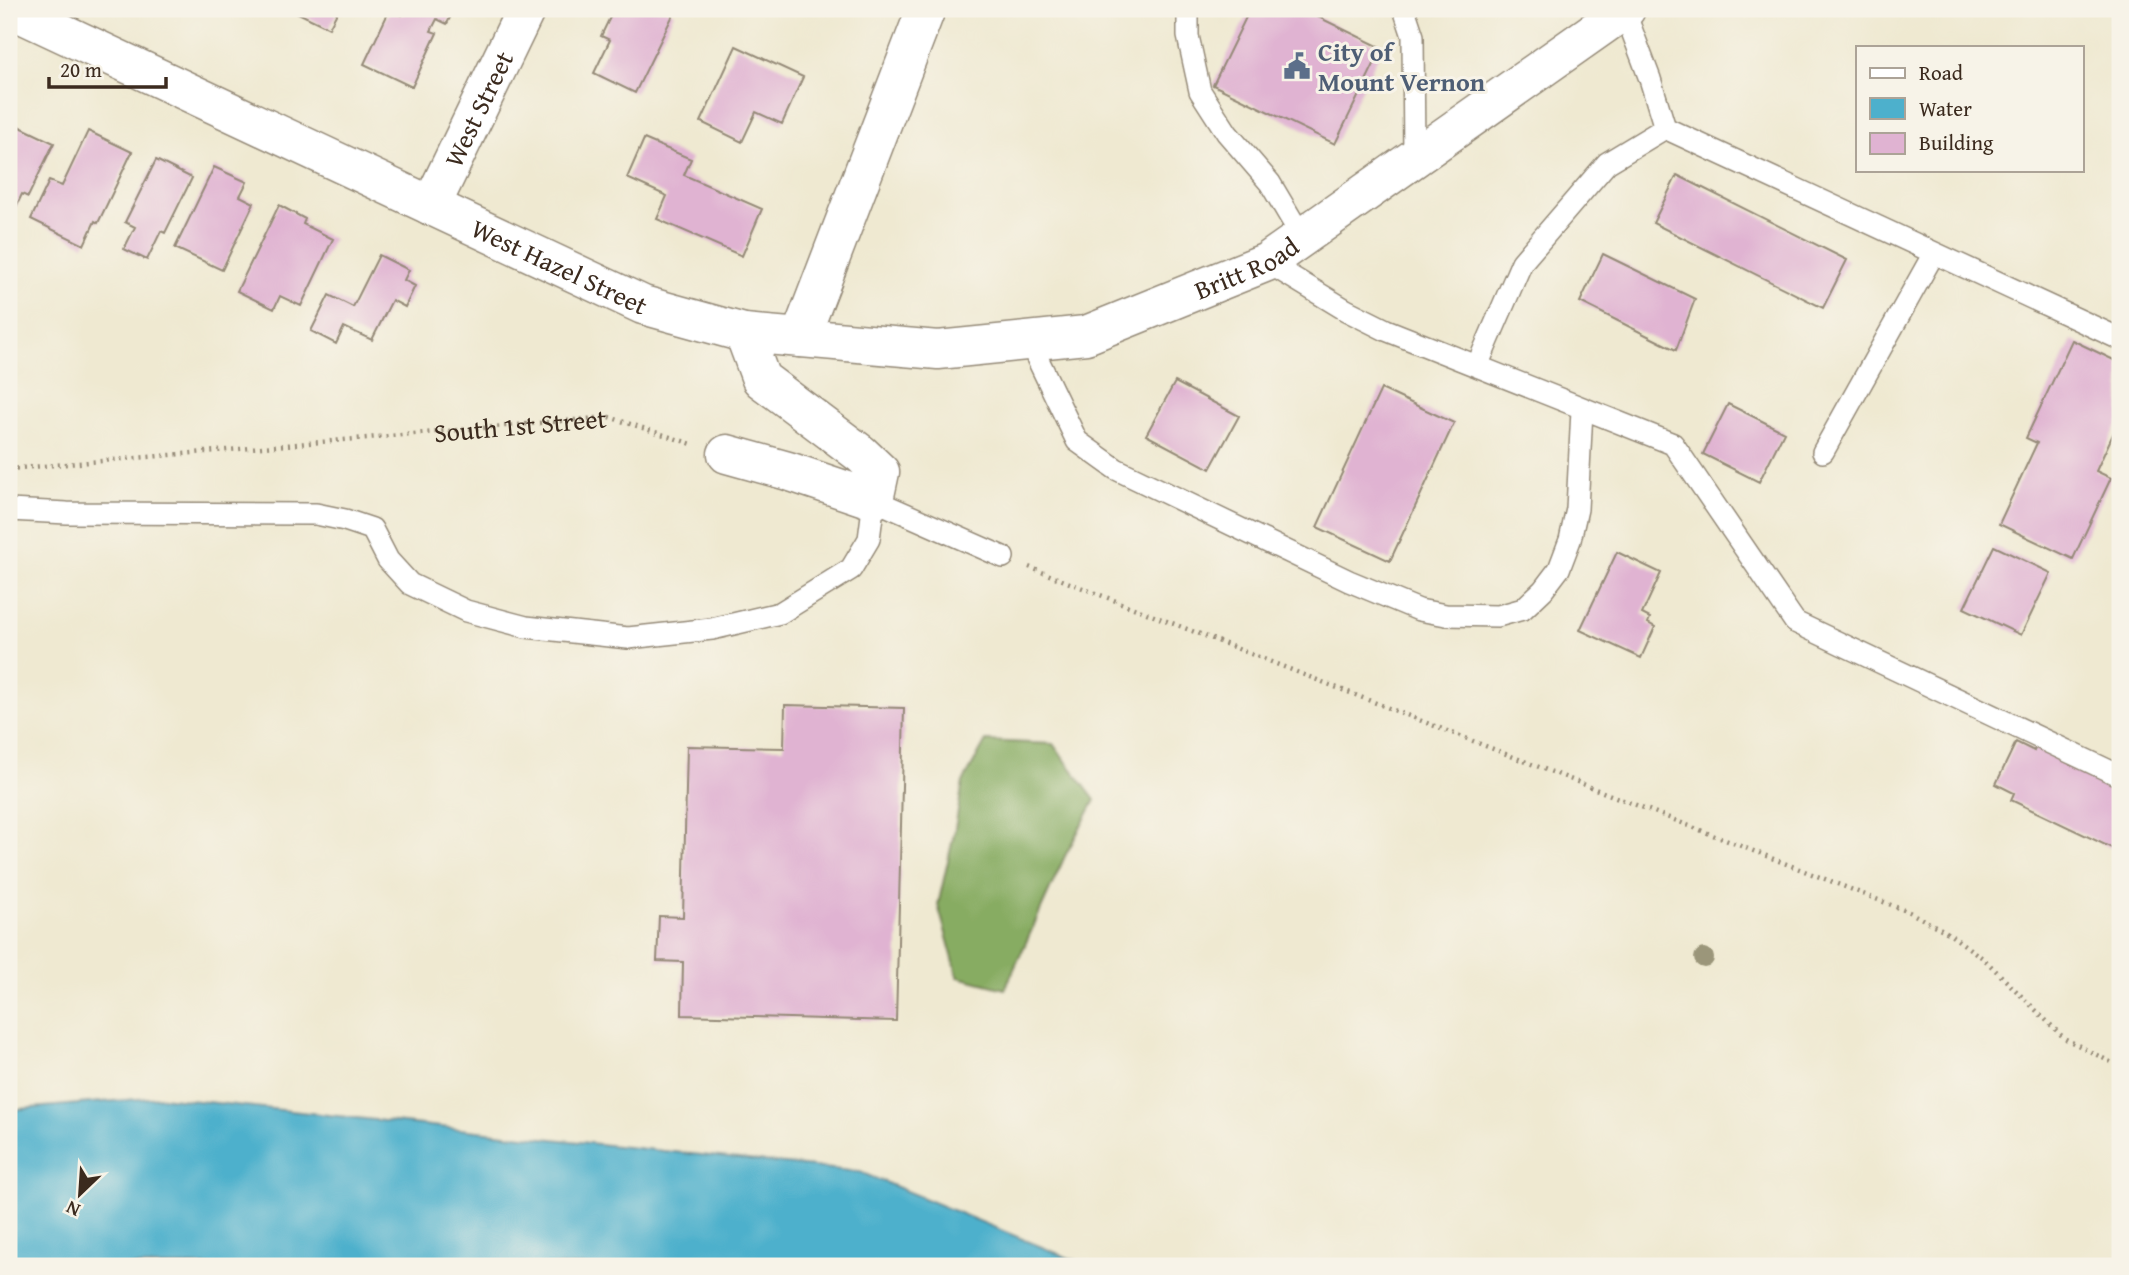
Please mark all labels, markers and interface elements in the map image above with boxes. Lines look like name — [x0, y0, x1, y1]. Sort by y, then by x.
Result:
place label: City of Mount Vernon — [1318, 32, 1486, 101]
street label: West Street — [433, 44, 522, 173]
scale bar — [49, 46, 166, 90]
legend — [1856, 46, 2084, 172]
public building icon: City of Mount Vernon — [1282, 51, 1312, 81]
text: 20 m — [60, 54, 102, 85]
text: Road — [1919, 57, 1964, 88]
text: Water — [1919, 93, 1972, 124]
text: Building — [1919, 127, 1994, 158]
street label: West Hazel Street — [465, 208, 654, 324]
street label: Britt Road — [1188, 226, 1306, 309]
street label: South 1st Street — [432, 398, 608, 452]
north arrow — [46, 1160, 116, 1230]
text: N — [61, 1194, 84, 1225]

